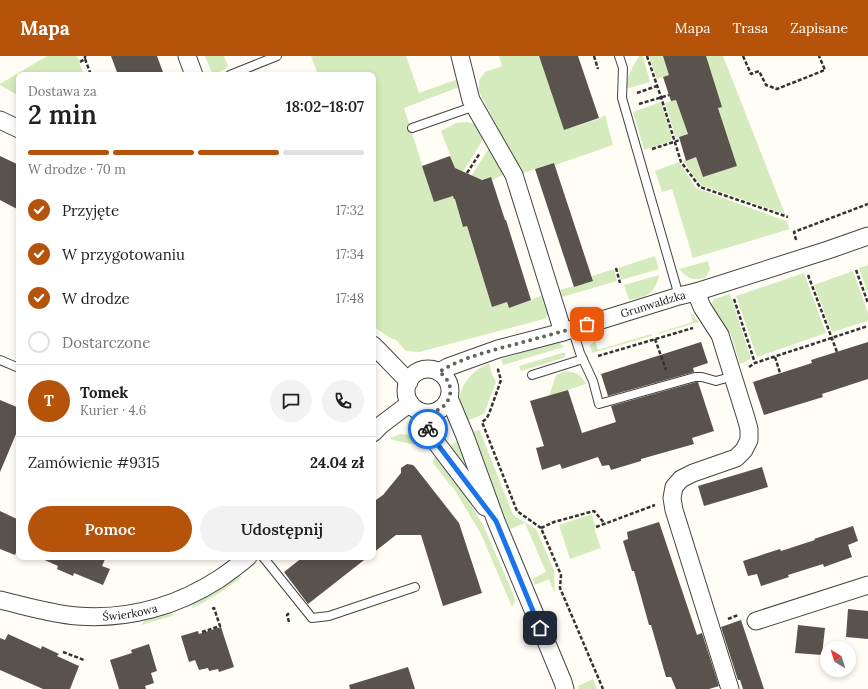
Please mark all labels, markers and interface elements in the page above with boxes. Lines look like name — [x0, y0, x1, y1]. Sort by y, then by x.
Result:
text: Mapa — [20, 16, 70, 40]
text: Mapa — [675, 19, 710, 37]
text: Trasa — [732, 19, 768, 37]
text: Zapisane — [790, 19, 848, 37]
text: Dostawa za — [28, 83, 97, 100]
text: 18:02–18:07 — [286, 97, 364, 116]
text: 2 min — [28, 98, 97, 131]
text: W drodze · 70 m — [28, 161, 126, 178]
icon: check — [28, 199, 50, 221]
text: Przyjęte — [62, 201, 119, 220]
text: 17:32 — [336, 202, 364, 219]
icon: check — [28, 243, 50, 265]
text: W przygotowaniu — [62, 245, 185, 264]
text: 17:34 — [336, 246, 364, 263]
icon: check — [28, 287, 50, 309]
street label: Grunwaldzka — [619, 288, 687, 321]
text: W drodze — [62, 289, 130, 308]
text: 17:48 — [336, 290, 364, 307]
pin — [570, 307, 604, 341]
icon: bag — [576, 313, 598, 335]
text: Dostarczone — [62, 333, 150, 352]
button: chat — [270, 380, 312, 422]
button: phone — [322, 380, 364, 422]
text: Tomek — [80, 383, 128, 402]
text: T — [44, 391, 54, 410]
text: Kurier · 4.6 — [80, 402, 146, 419]
courier — [408, 409, 448, 449]
icon: bike — [417, 418, 439, 440]
text: Zamówienie #9315 — [28, 453, 160, 472]
text: 24.04 zł — [310, 453, 364, 472]
button: Pomoc — [28, 506, 192, 552]
button: Udostępnij — [200, 506, 364, 552]
street label: Świerkowa — [102, 601, 159, 624]
pin — [523, 611, 557, 645]
icon: home — [529, 617, 551, 639]
north arrow — [820, 641, 856, 677]
map controls — [820, 641, 856, 677]

